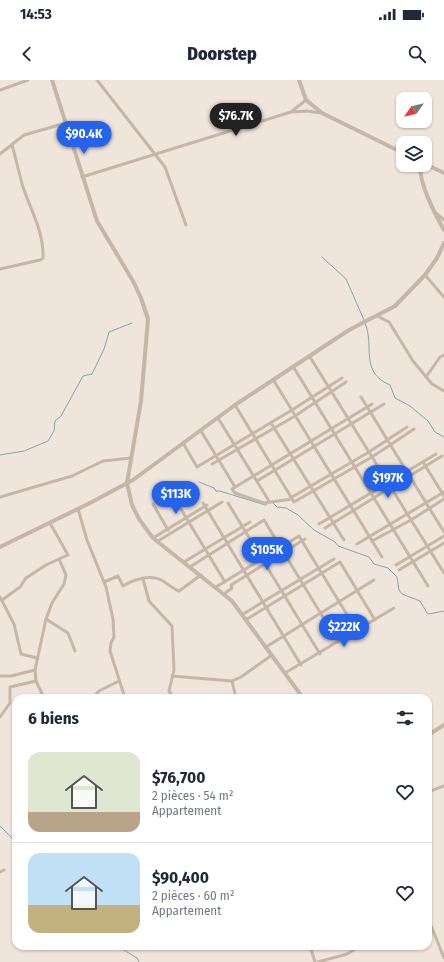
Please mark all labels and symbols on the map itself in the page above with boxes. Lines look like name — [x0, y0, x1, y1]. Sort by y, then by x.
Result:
north arrow — [396, 92, 432, 128]
pin: $76.7K — [203, 103, 269, 137]
pin: $90.4K — [51, 121, 117, 155]
pin: $197K — [360, 465, 416, 499]
pin: $113K — [148, 481, 204, 515]
pin: $105K — [239, 537, 295, 571]
pin: $222K — [316, 614, 372, 648]

